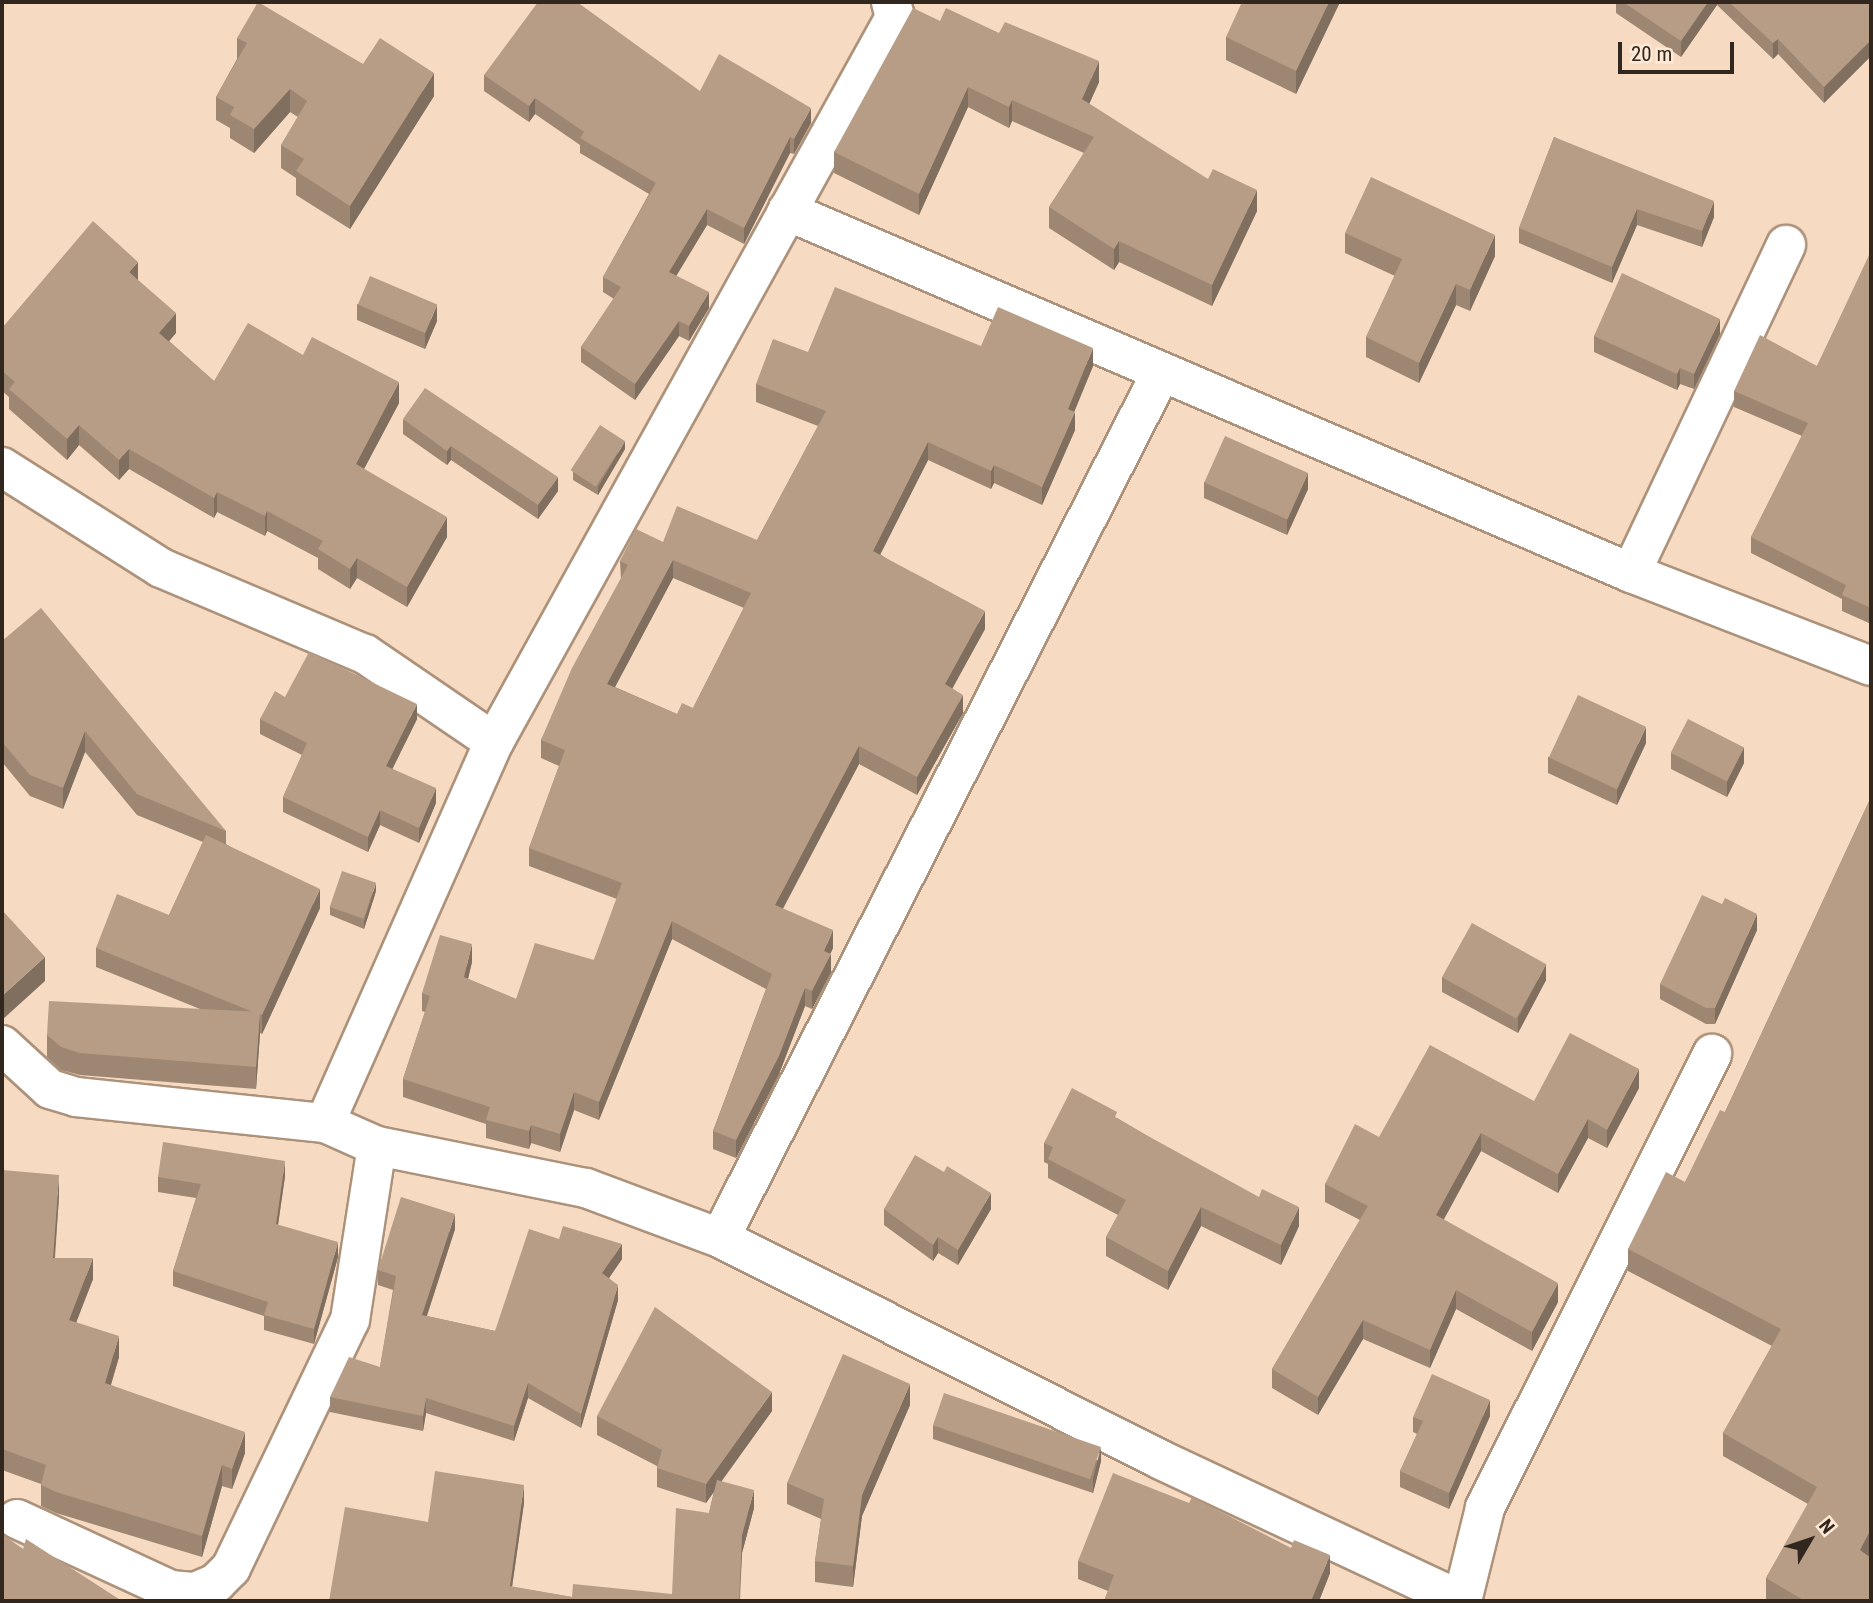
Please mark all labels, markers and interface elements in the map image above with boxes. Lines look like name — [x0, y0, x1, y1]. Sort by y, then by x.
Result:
scale bar — [1621, 28, 1736, 72]
text: 20 m — [1631, 42, 1672, 66]
north arrow — [1775, 1505, 1845, 1575]
text: N — [1814, 1515, 1839, 1538]

